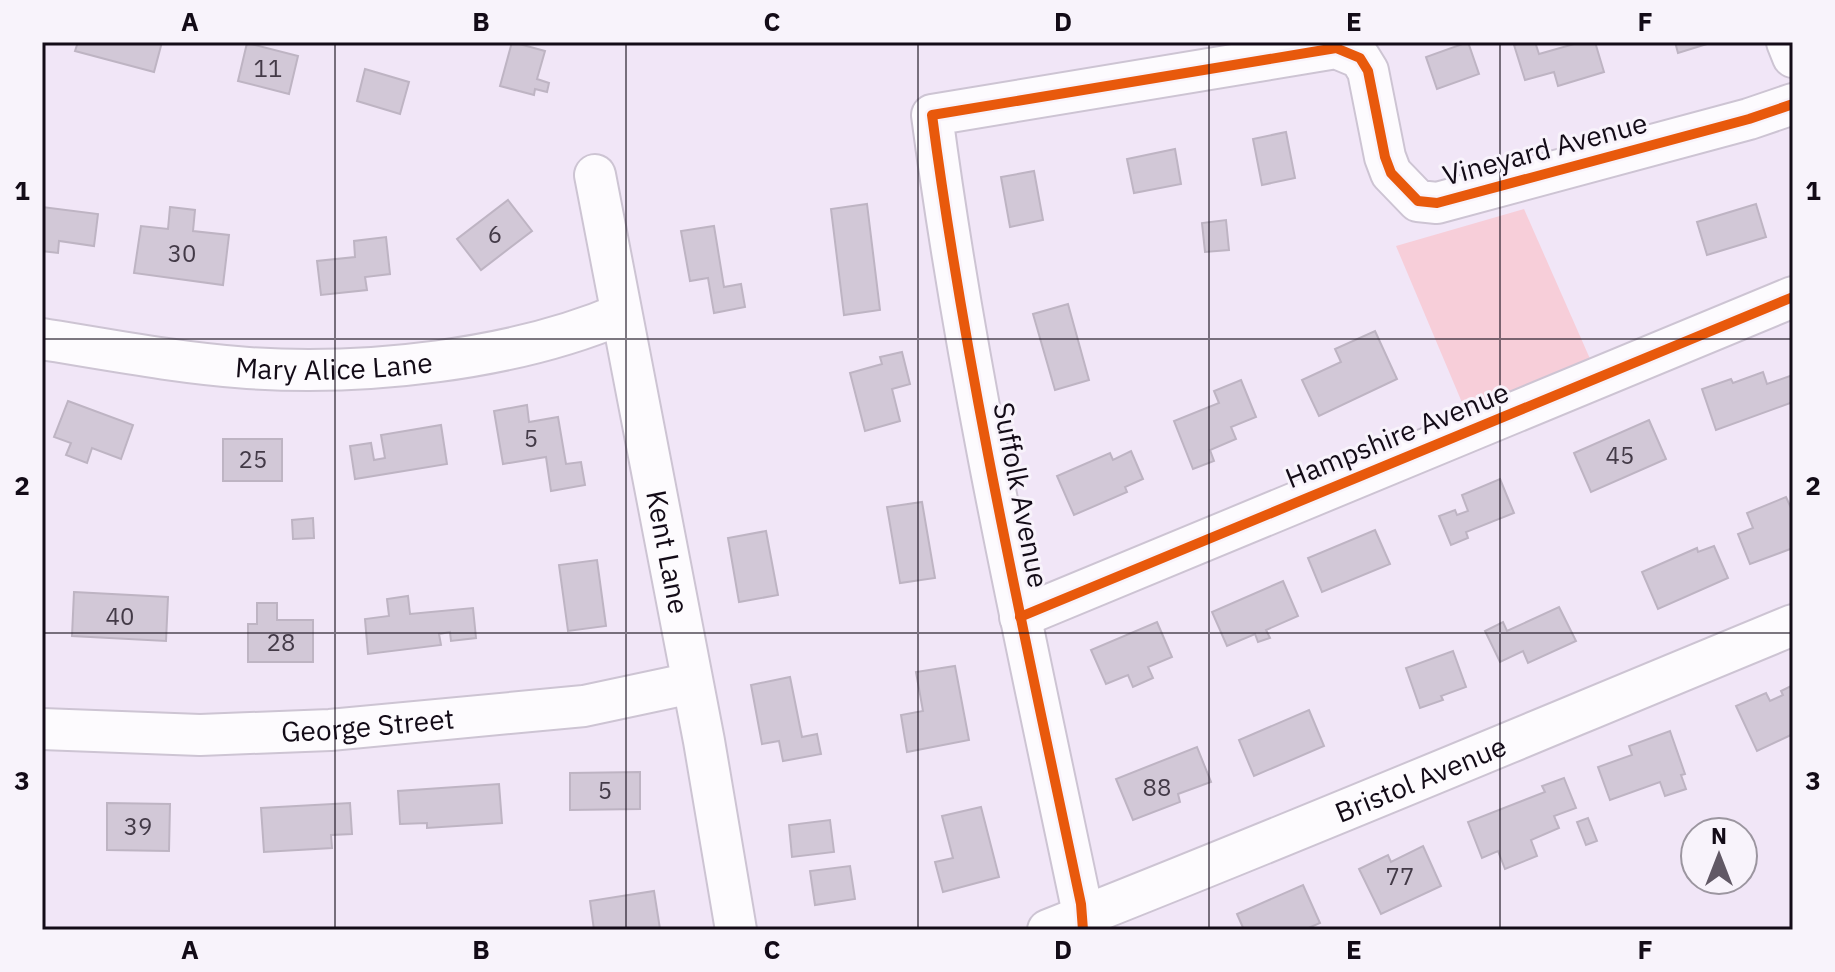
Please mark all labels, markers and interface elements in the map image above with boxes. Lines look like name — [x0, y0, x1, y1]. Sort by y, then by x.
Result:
text: A — [181, 4, 199, 38]
text: B — [472, 4, 490, 38]
text: C — [764, 4, 781, 38]
text: D — [1054, 4, 1072, 38]
text: E — [1346, 4, 1362, 38]
text: F — [1637, 4, 1653, 38]
house number: 11 — [254, 52, 282, 84]
street label: Vineyard Avenue — [1439, 103, 1651, 194]
text: 1 — [14, 173, 30, 207]
text: 1 — [1805, 173, 1821, 207]
house number: 6 — [488, 218, 502, 250]
house number: 30 — [168, 237, 196, 269]
street label: Mary Alice Lane — [234, 343, 434, 388]
street label: Hampshire Avenue — [1280, 373, 1514, 496]
street label: Suffolk Avenue — [985, 399, 1058, 591]
house number: 5 — [524, 422, 538, 454]
house number: 45 — [1606, 439, 1634, 471]
house number: 25 — [239, 443, 267, 475]
text: 2 — [14, 468, 30, 502]
text: 2 — [1805, 468, 1821, 502]
street label: Kent Lane — [638, 487, 698, 617]
house number: 40 — [106, 600, 134, 632]
house number: 28 — [267, 626, 295, 658]
street label: George Street — [280, 699, 456, 750]
street label: Bristol Avenue — [1329, 727, 1512, 831]
text: 3 — [14, 763, 30, 797]
text: 3 — [1805, 763, 1821, 797]
house number: 88 — [1143, 771, 1171, 803]
house number: 5 — [598, 774, 612, 806]
house number: 39 — [124, 810, 152, 842]
north arrow — [1679, 816, 1759, 896]
text: N — [1711, 821, 1727, 850]
house number: 77 — [1386, 860, 1414, 892]
text: A — [181, 932, 199, 966]
text: B — [472, 932, 490, 966]
text: C — [764, 932, 781, 966]
text: D — [1054, 932, 1072, 966]
text: E — [1346, 932, 1362, 966]
text: F — [1637, 932, 1653, 966]

